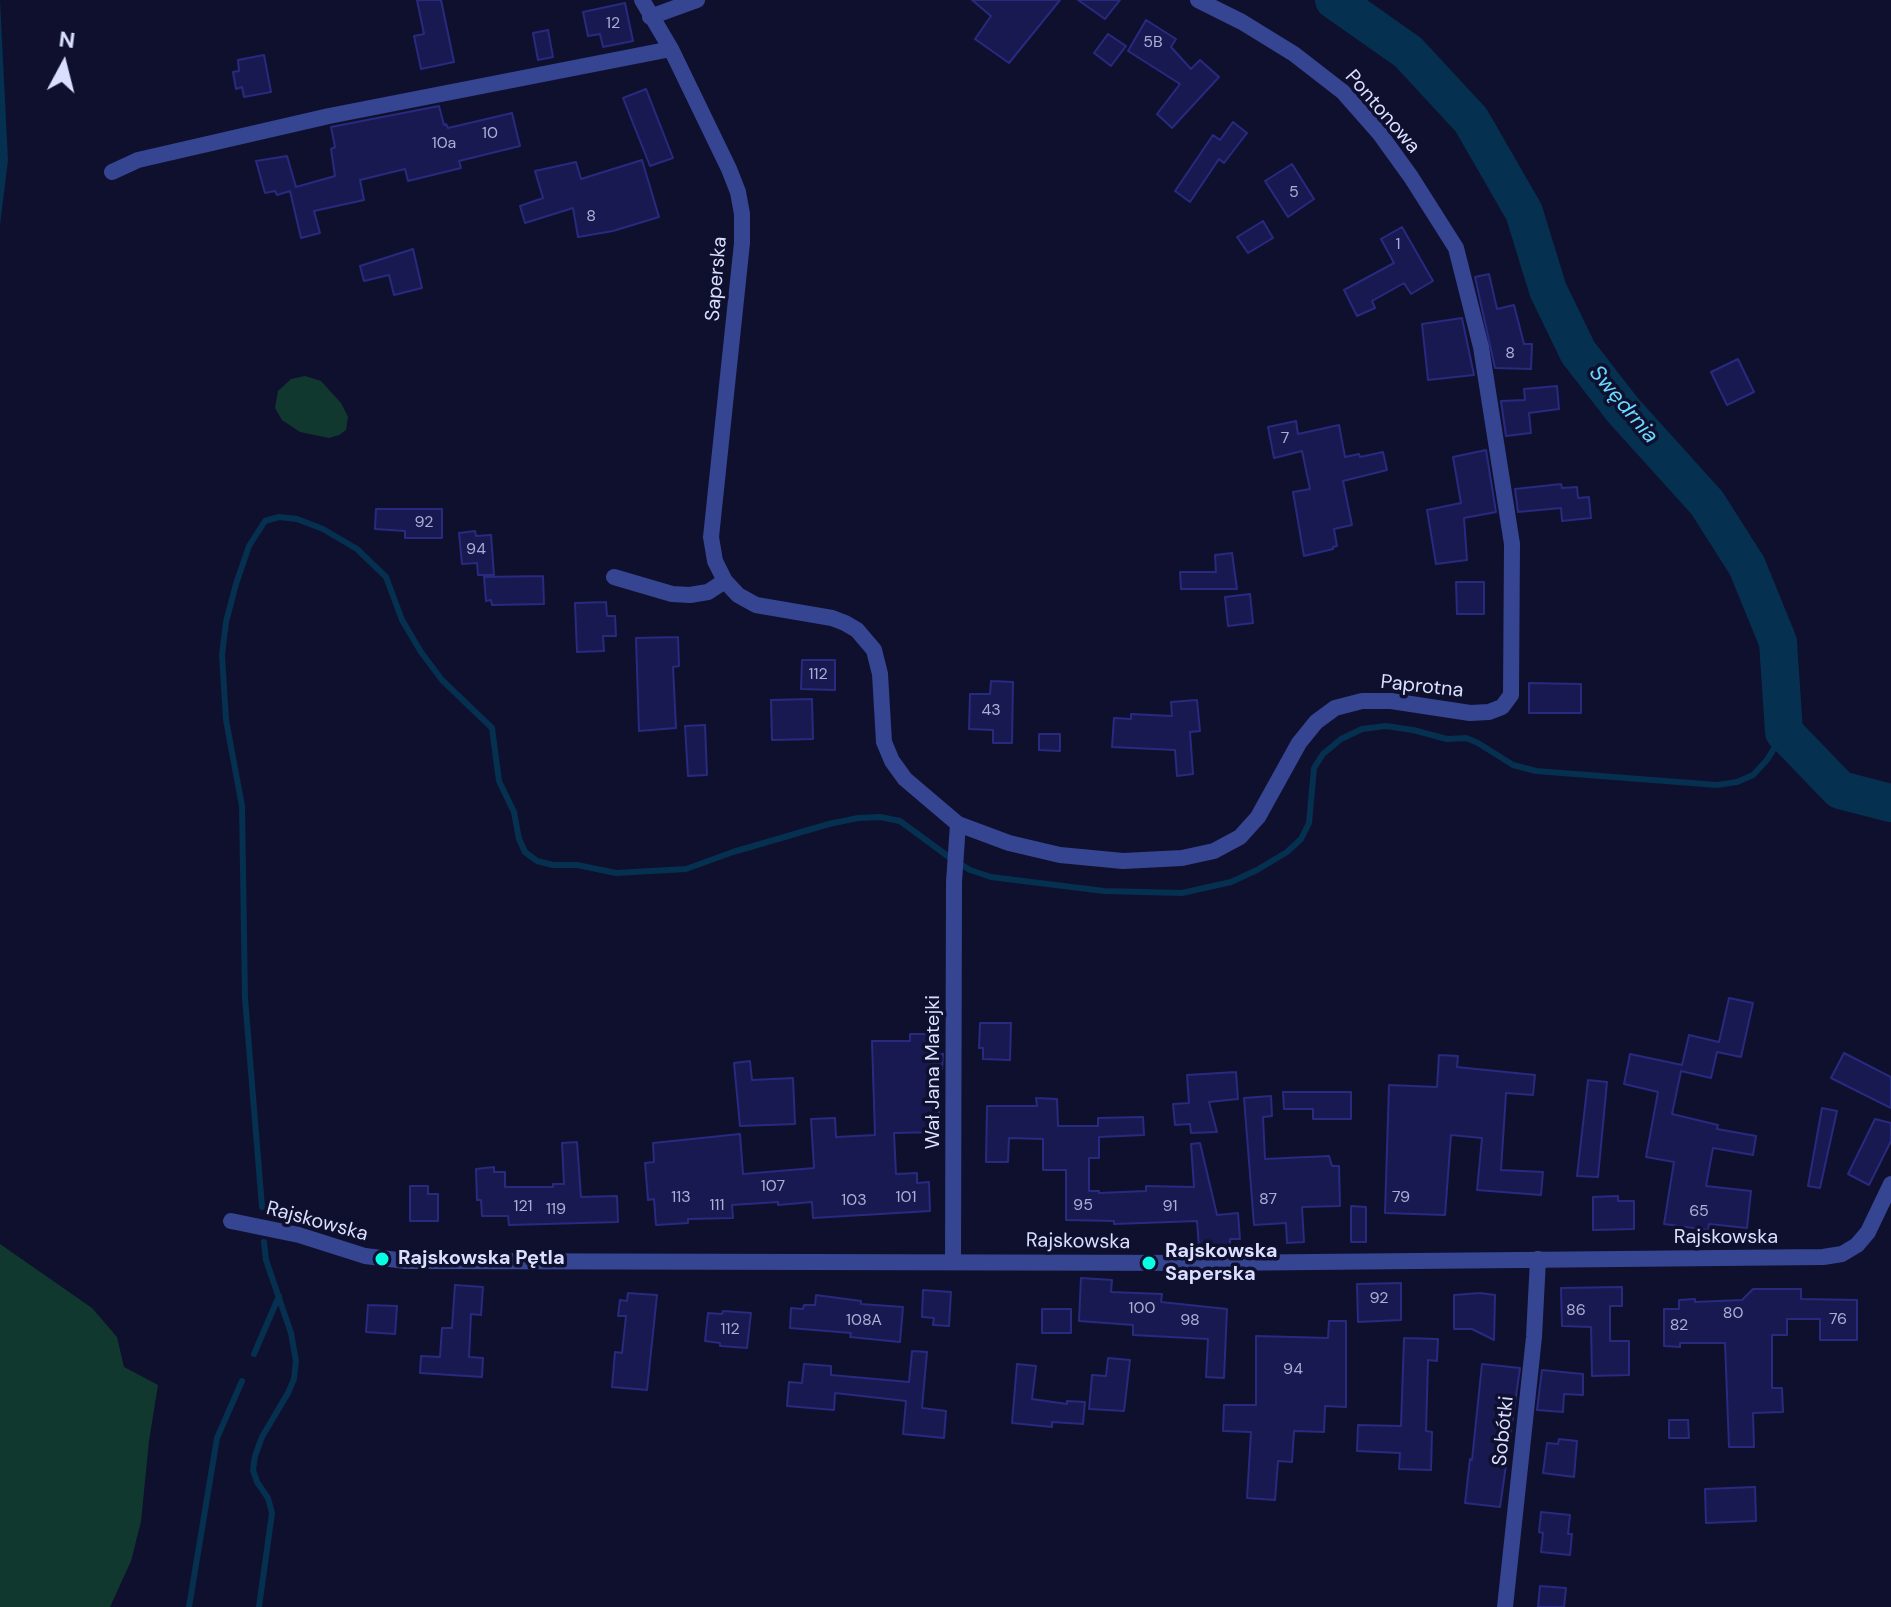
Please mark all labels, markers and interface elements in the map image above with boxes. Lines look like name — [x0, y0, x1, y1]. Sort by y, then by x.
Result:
house number: 12 — [606, 14, 620, 34]
north arrow — [24, 24, 104, 104]
text: N — [57, 24, 77, 55]
house number: 5B — [1143, 33, 1163, 53]
street label: Pontonowa — [1339, 65, 1425, 159]
house number: 10 — [482, 124, 498, 144]
house number: 10a — [432, 134, 456, 154]
house number: 5 — [1289, 183, 1299, 203]
house number: 8 — [586, 207, 596, 227]
house number: 1 — [1396, 235, 1400, 255]
street label: Saperska — [701, 236, 733, 322]
house number: 8 — [1505, 344, 1515, 364]
water label: Swędrnia — [1583, 361, 1663, 449]
house number: 7 — [1281, 429, 1289, 449]
house number: 92 — [415, 513, 433, 533]
house number: 94 — [466, 540, 486, 560]
house number: 112 — [808, 665, 828, 685]
street label: Paprotna — [1379, 671, 1465, 703]
house number: 43 — [981, 701, 1001, 721]
street label: Wał Jana Matejki — [922, 995, 946, 1149]
house number: 107 — [761, 1177, 785, 1197]
house number: 113 — [671, 1188, 691, 1208]
house number: 101 — [896, 1188, 916, 1208]
house number: 79 — [1392, 1188, 1410, 1208]
house number: 87 — [1259, 1190, 1277, 1210]
house number: 103 — [841, 1191, 867, 1211]
house number: 111 — [710, 1196, 724, 1216]
house number: 95 — [1073, 1196, 1093, 1216]
street label: Rajskowska — [263, 1197, 371, 1247]
house number: 121 — [513, 1197, 533, 1217]
house number: 91 — [1163, 1197, 1177, 1217]
house number: 119 — [546, 1200, 566, 1220]
house number: 65 — [1689, 1202, 1709, 1222]
street label: Rajskowska — [1674, 1226, 1778, 1250]
street label: Rajskowska — [1026, 1229, 1130, 1255]
place label: Rajskowska Saperska — [1165, 1240, 1278, 1287]
place label: Rajskowska Pętla — [398, 1247, 565, 1271]
marker: Rajskowska Pętla — [373, 1250, 391, 1268]
marker: Rajskowska Saperska — [1140, 1254, 1158, 1272]
house number: 92 — [1370, 1289, 1388, 1309]
house number: 100 — [1129, 1299, 1155, 1319]
house number: 86 — [1566, 1301, 1586, 1321]
house number: 80 — [1723, 1304, 1743, 1324]
house number: 76 — [1829, 1310, 1847, 1330]
house number: 108A — [846, 1311, 882, 1331]
house number: 98 — [1180, 1311, 1200, 1331]
house number: 82 — [1670, 1316, 1688, 1336]
house number: 112 — [720, 1320, 740, 1340]
house number: 94 — [1283, 1360, 1303, 1380]
street label: Sobótki — [1488, 1395, 1520, 1467]

